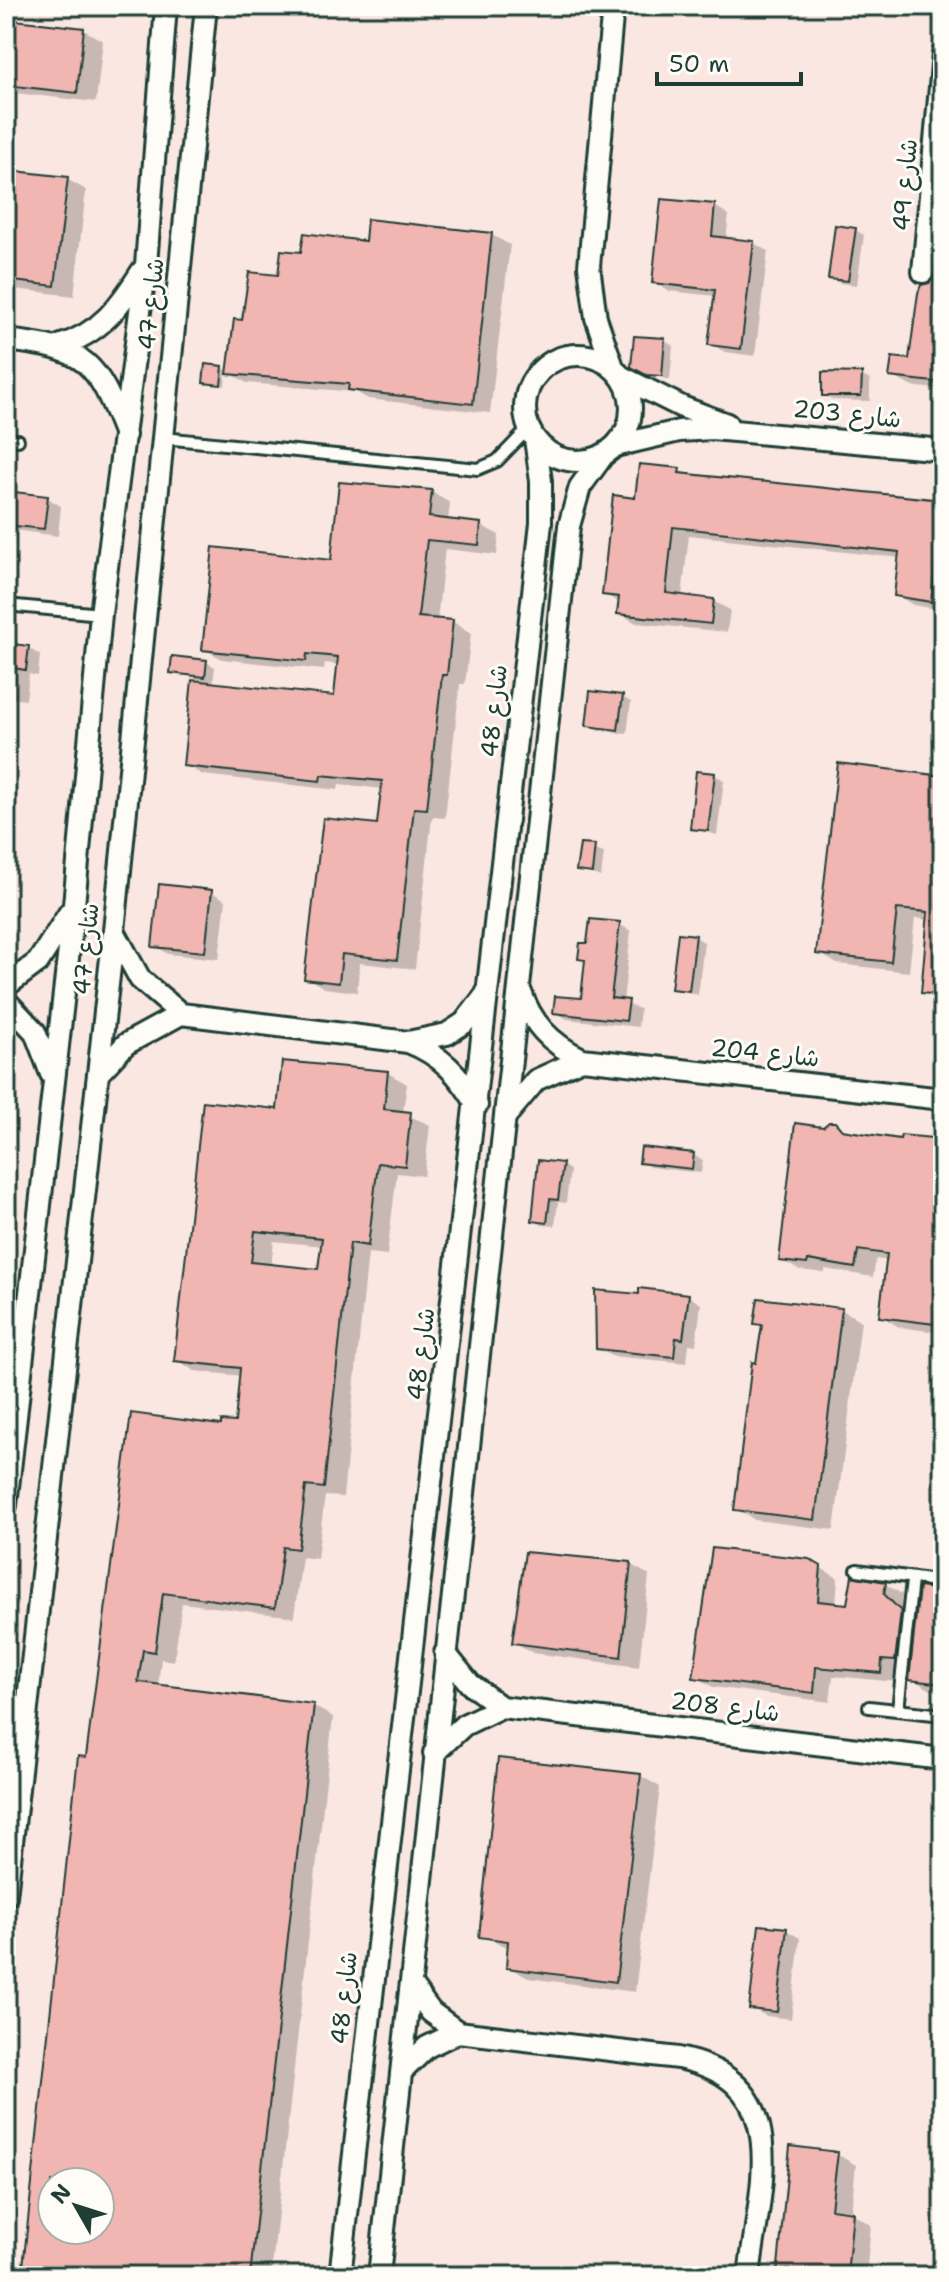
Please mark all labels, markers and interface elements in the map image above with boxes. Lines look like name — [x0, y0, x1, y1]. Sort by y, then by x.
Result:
scale bar — [657, 36, 801, 86]
text: 50 m — [669, 48, 729, 80]
street label: شارع 49 — [885, 137, 926, 233]
street label: شارع 47 — [130, 257, 173, 352]
street label: شارع 203 — [791, 392, 903, 437]
street label: شارع 48 — [473, 663, 516, 759]
street label: شارع 47 — [65, 902, 108, 997]
street label: شارع 204 — [709, 1031, 821, 1076]
street label: شارع 48 — [399, 1306, 444, 1402]
street label: شارع 208 — [669, 1684, 781, 1731]
street label: شارع 48 — [323, 1950, 366, 2046]
north arrow — [36, 2166, 116, 2246]
text: N — [44, 2178, 78, 2210]

